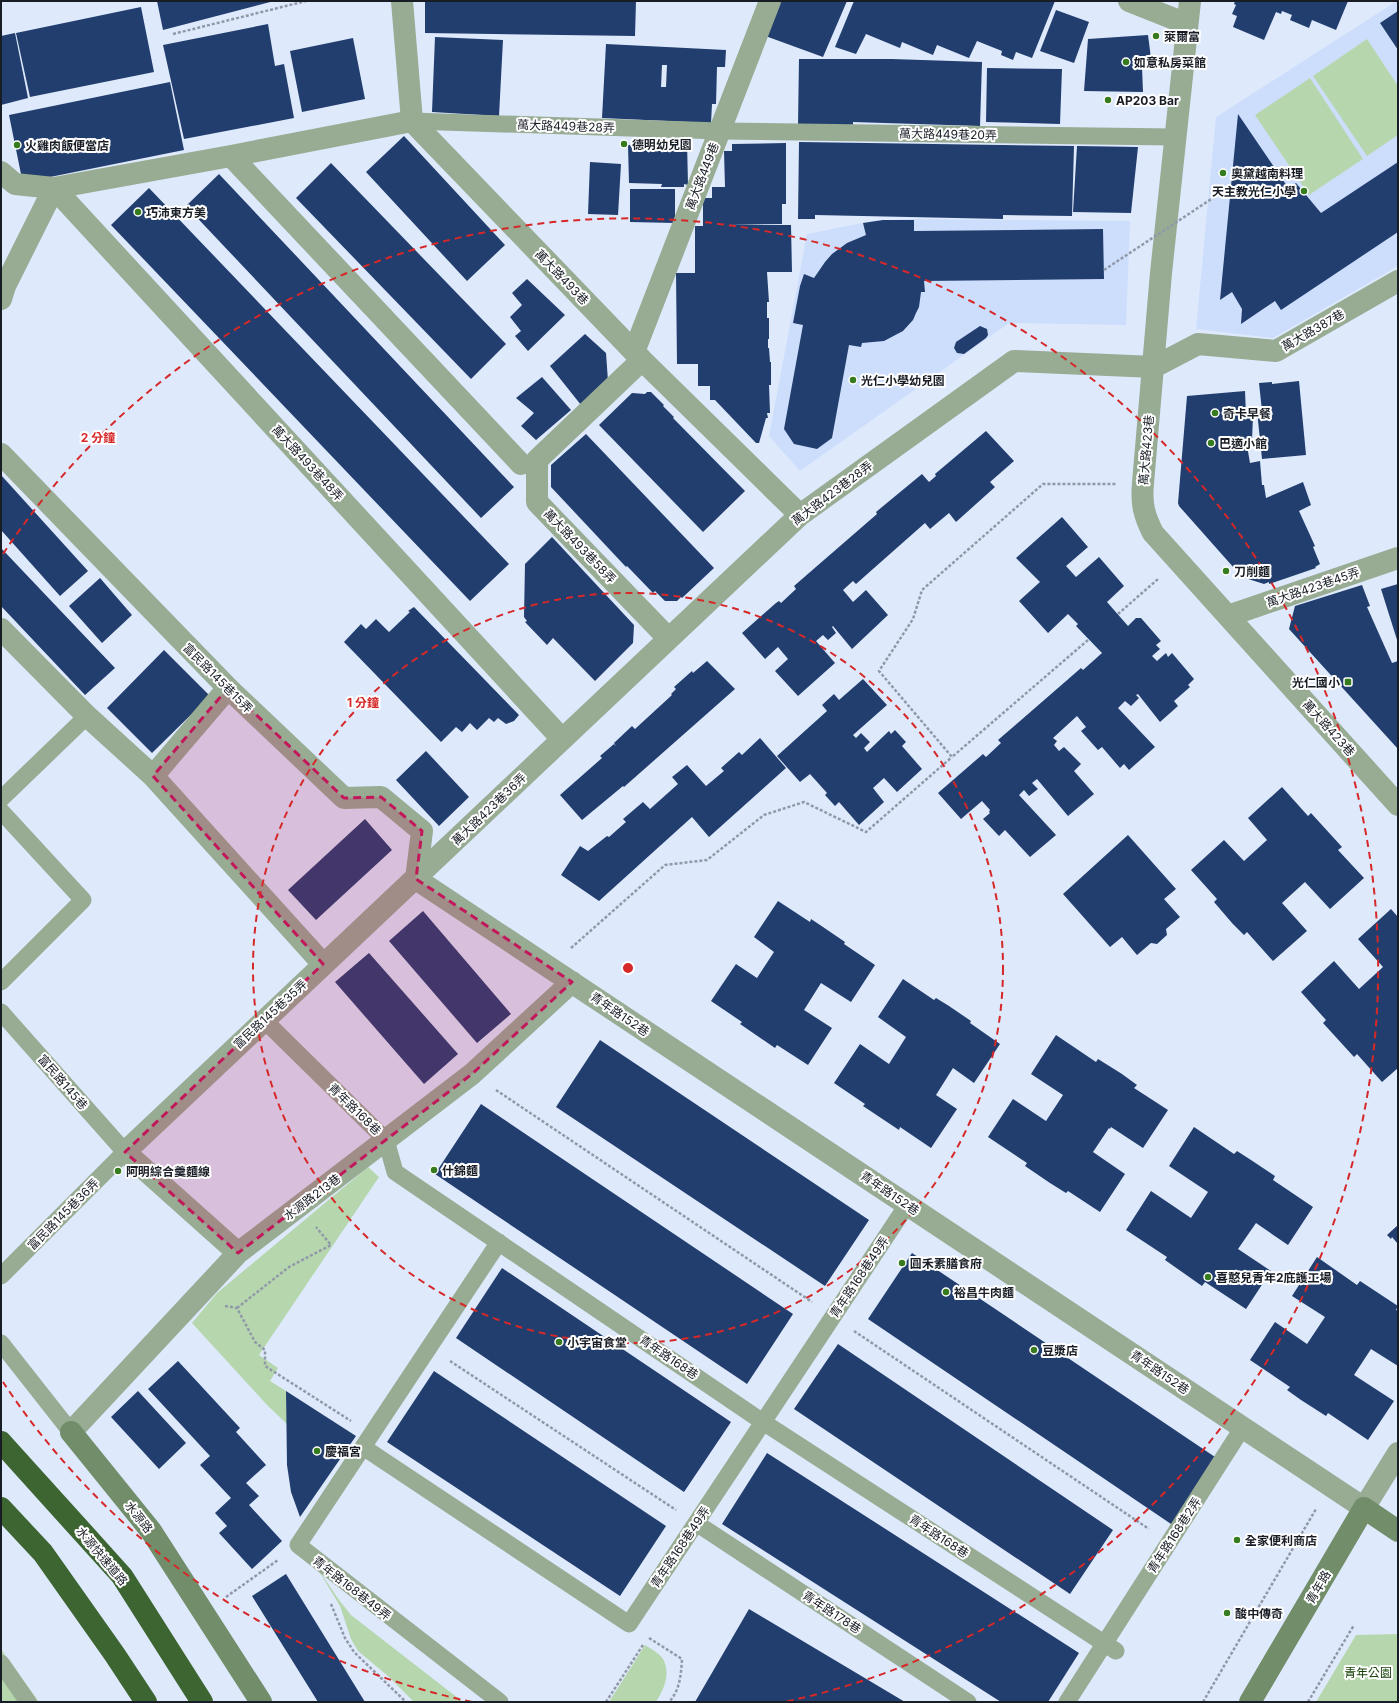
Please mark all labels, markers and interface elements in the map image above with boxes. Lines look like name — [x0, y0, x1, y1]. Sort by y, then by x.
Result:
place label: 萊爾富 — [1164, 29, 1200, 44]
marker: 萊爾富 — [1151, 31, 1161, 41]
place label: 如意私房菜館 — [1134, 55, 1206, 70]
marker: 如意私房菜館 — [1121, 57, 1131, 67]
place label: AP203 Bar — [1116, 93, 1179, 108]
marker: AP203 Bar — [1103, 95, 1113, 105]
street label: 萬大路449巷28弄 — [517, 117, 615, 135]
street label: 萬大路449巷20弄 — [899, 126, 997, 142]
place label: 德明幼兒園 — [632, 137, 692, 152]
place label: 火雞肉飯便當店 — [25, 138, 109, 153]
marker: 德明幼兒園 — [619, 139, 629, 149]
marker: 火雞肉飯便當店 — [12, 140, 22, 150]
street label: 萬大路449巷 — [682, 140, 722, 212]
place label: 奧黛越南料理 — [1231, 166, 1303, 181]
marker: 奧黛越南料理 — [1218, 168, 1228, 178]
place label: 天主教光仁小學 — [1212, 184, 1296, 199]
marker: 天主教光仁小學 — [1299, 186, 1309, 196]
place label: 巧沛東方美 — [146, 205, 206, 220]
marker: 巧沛東方美 — [133, 207, 143, 217]
street label: 萬大路493巷 — [532, 246, 592, 308]
street label: 萬大路387巷 — [1279, 306, 1347, 354]
place label: 光仁小學幼兒園 — [861, 373, 945, 388]
marker: 光仁小學幼兒園 — [848, 375, 858, 385]
place label: 奇卡早餐 — [1223, 406, 1271, 421]
marker: 奇卡早餐 — [1210, 408, 1220, 418]
street label: 萬大路423巷 — [1135, 414, 1157, 486]
street label: 萬大路493巷48弄 — [269, 422, 347, 504]
text: 2 分鐘 — [81, 430, 115, 445]
place label: 巴適小館 — [1219, 436, 1267, 451]
marker: 巴適小館 — [1206, 438, 1216, 448]
street label: 萬大路423巷28弄 — [789, 458, 875, 528]
street label: 萬大路493巷58弄 — [541, 506, 619, 586]
place label: 刀削麵 — [1234, 564, 1270, 579]
street label: 萬大路423巷45弄 — [1264, 564, 1362, 610]
marker: 刀削麵 — [1221, 566, 1231, 576]
street label: 富民路145巷15弄 — [180, 640, 256, 716]
place label: 光仁國小 — [1292, 675, 1340, 690]
marker: 光仁國小 — [1343, 677, 1353, 687]
text: 1 分鐘 — [347, 695, 379, 710]
street label: 萬大路423巷 — [1300, 697, 1358, 759]
street label: 萬大路423巷36弄 — [449, 770, 529, 848]
centre of rings — [621, 961, 635, 975]
street label: 富民路145巷35弄 — [230, 976, 310, 1052]
street label: 青年路152巷 — [588, 989, 652, 1039]
street label: 富民路145巷 — [35, 1051, 91, 1113]
street label: 青年路168巷 — [325, 1080, 385, 1138]
place label: 什錦麵 — [442, 1163, 478, 1178]
place label: 阿明綜合羹麵線 — [126, 1164, 210, 1179]
marker: 什錦麵 — [429, 1165, 439, 1175]
marker: 阿明綜合羹麵線 — [113, 1166, 123, 1176]
street label: 青年路152巷 — [858, 1168, 922, 1218]
street label: 水源路213巷 — [280, 1171, 344, 1223]
street label: 富民路145巷36弄 — [24, 1175, 102, 1253]
street label: 青年路168巷49弄 — [826, 1233, 892, 1321]
place label: 圓禾素膳食府 — [910, 1256, 982, 1271]
marker: 圓禾素膳食府 — [897, 1258, 907, 1268]
place label: 喜憨兒青年2庇護工場 — [1216, 1270, 1332, 1285]
marker: 喜憨兒青年2庇護工場 — [1203, 1272, 1213, 1282]
place label: 裕昌牛肉麵 — [954, 1285, 1014, 1300]
marker: 裕昌牛肉麵 — [941, 1287, 951, 1297]
street label: 青年路168巷 — [637, 1332, 701, 1382]
place label: 小宇宙食堂 — [567, 1335, 627, 1350]
marker: 小宇宙食堂 — [554, 1337, 564, 1347]
place label: 豆漿店 — [1042, 1343, 1078, 1358]
marker: 豆漿店 — [1029, 1345, 1039, 1355]
street label: 青年路152巷 — [1128, 1347, 1192, 1397]
place label: 慶福宮 — [325, 1444, 361, 1459]
marker: 慶福宮 — [312, 1446, 322, 1456]
street label: 青年路168巷2弄 — [1144, 1494, 1204, 1576]
street label: 水源路 — [122, 1498, 156, 1536]
street label: 青年路168巷49弄 — [647, 1503, 713, 1591]
street label: 青年路168巷 — [907, 1511, 971, 1561]
street label: 水源快速道路 — [73, 1524, 131, 1588]
place label: 全家便利商店 — [1245, 1533, 1317, 1548]
marker: 全家便利商店 — [1232, 1535, 1242, 1545]
street label: 青年路168巷49弄 — [310, 1553, 394, 1623]
street label: 青年路 — [1303, 1568, 1333, 1606]
street label: 青年路178巷 — [800, 1587, 864, 1637]
place label: 酸中傳奇 — [1235, 1606, 1283, 1621]
marker: 酸中傳奇 — [1222, 1608, 1232, 1618]
park label: 青年公園 — [1344, 1665, 1392, 1680]

